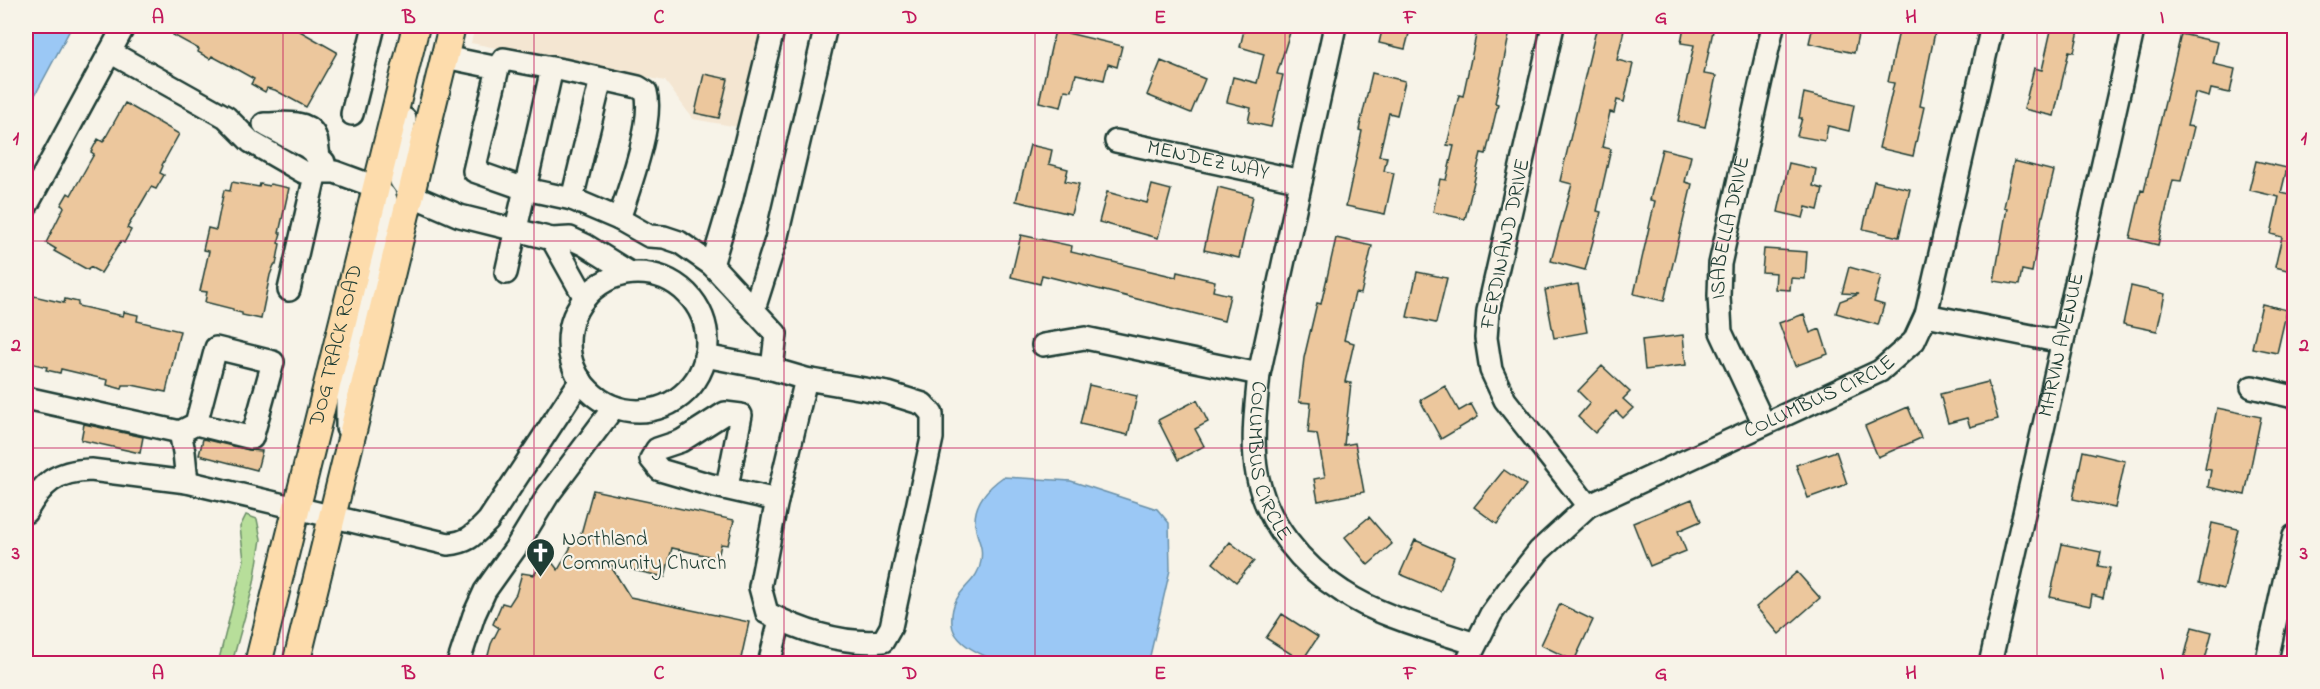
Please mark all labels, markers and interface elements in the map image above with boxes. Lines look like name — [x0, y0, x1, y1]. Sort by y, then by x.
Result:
text: A — [152, 4, 164, 33]
text: B — [401, 4, 416, 33]
text: C — [654, 4, 665, 33]
text: D — [902, 4, 917, 33]
text: E — [1154, 4, 1166, 33]
text: F — [1403, 4, 1417, 33]
text: G — [1655, 4, 1668, 33]
text: H — [1905, 4, 1917, 33]
text: I — [2160, 4, 2165, 33]
text: 1 — [13, 125, 20, 154]
text: 1 — [2301, 125, 2308, 154]
street label: MENDEZ WAY — [1144, 133, 1272, 189]
street label: ISABELLA DRIVE — [1704, 153, 1759, 300]
street label: FERDINAND DRIVE — [1473, 156, 1539, 333]
street label: DOG TRACK ROAD — [302, 262, 371, 430]
street label: MARVIN AVENUE — [2031, 270, 2093, 420]
text: 2 — [10, 332, 21, 361]
text: 2 — [2298, 332, 2309, 361]
street label: COLUMBUS CIRCLE — [1739, 348, 1903, 447]
street label: COLUMBUS CIRCLE — [1239, 380, 1298, 548]
place label: Northland Community Church — [562, 525, 726, 581]
church icon: Northland Community Church — [525, 536, 557, 578]
text: 3 — [11, 540, 20, 569]
text: 3 — [2299, 540, 2308, 569]
text: A — [152, 660, 164, 689]
text: B — [401, 660, 416, 689]
text: C — [654, 660, 665, 689]
text: D — [902, 660, 917, 689]
text: E — [1154, 660, 1166, 689]
text: F — [1403, 660, 1417, 689]
text: G — [1655, 660, 1668, 689]
text: H — [1905, 660, 1917, 689]
text: I — [2160, 660, 2165, 689]

